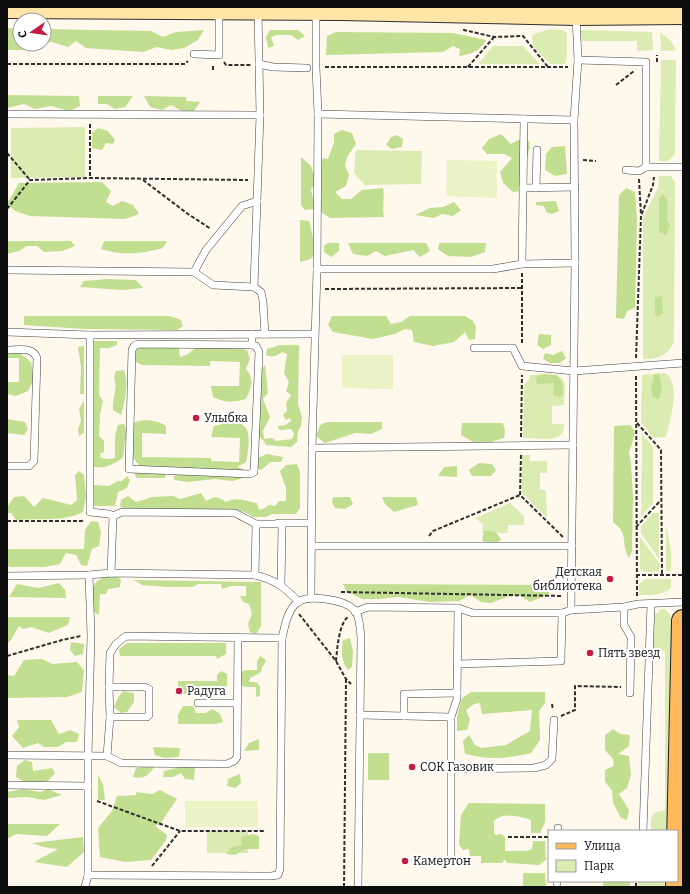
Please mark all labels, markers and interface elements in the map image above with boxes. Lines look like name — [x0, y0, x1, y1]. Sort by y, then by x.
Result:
north arrow — [12, 12, 52, 52]
text: С — [16, 29, 30, 39]
place label: Улыбка — [204, 411, 248, 425]
marker: Улыбка — [191, 413, 201, 423]
place label: Детская библиотека — [533, 565, 602, 593]
marker: Детская библиотека — [605, 574, 615, 584]
place label: Пять звезд — [598, 646, 660, 660]
marker: Пять звезд — [585, 648, 595, 658]
place label: Радуга — [187, 684, 226, 698]
marker: Радуга — [174, 686, 184, 696]
place label: СОК Газовик — [420, 760, 494, 774]
marker: СОК Газовик — [407, 762, 417, 772]
legend — [548, 830, 678, 882]
text: Улица — [584, 839, 621, 853]
place label: Камертон — [413, 854, 471, 868]
marker: Камертон — [400, 856, 410, 866]
text: Парк — [584, 859, 614, 873]

